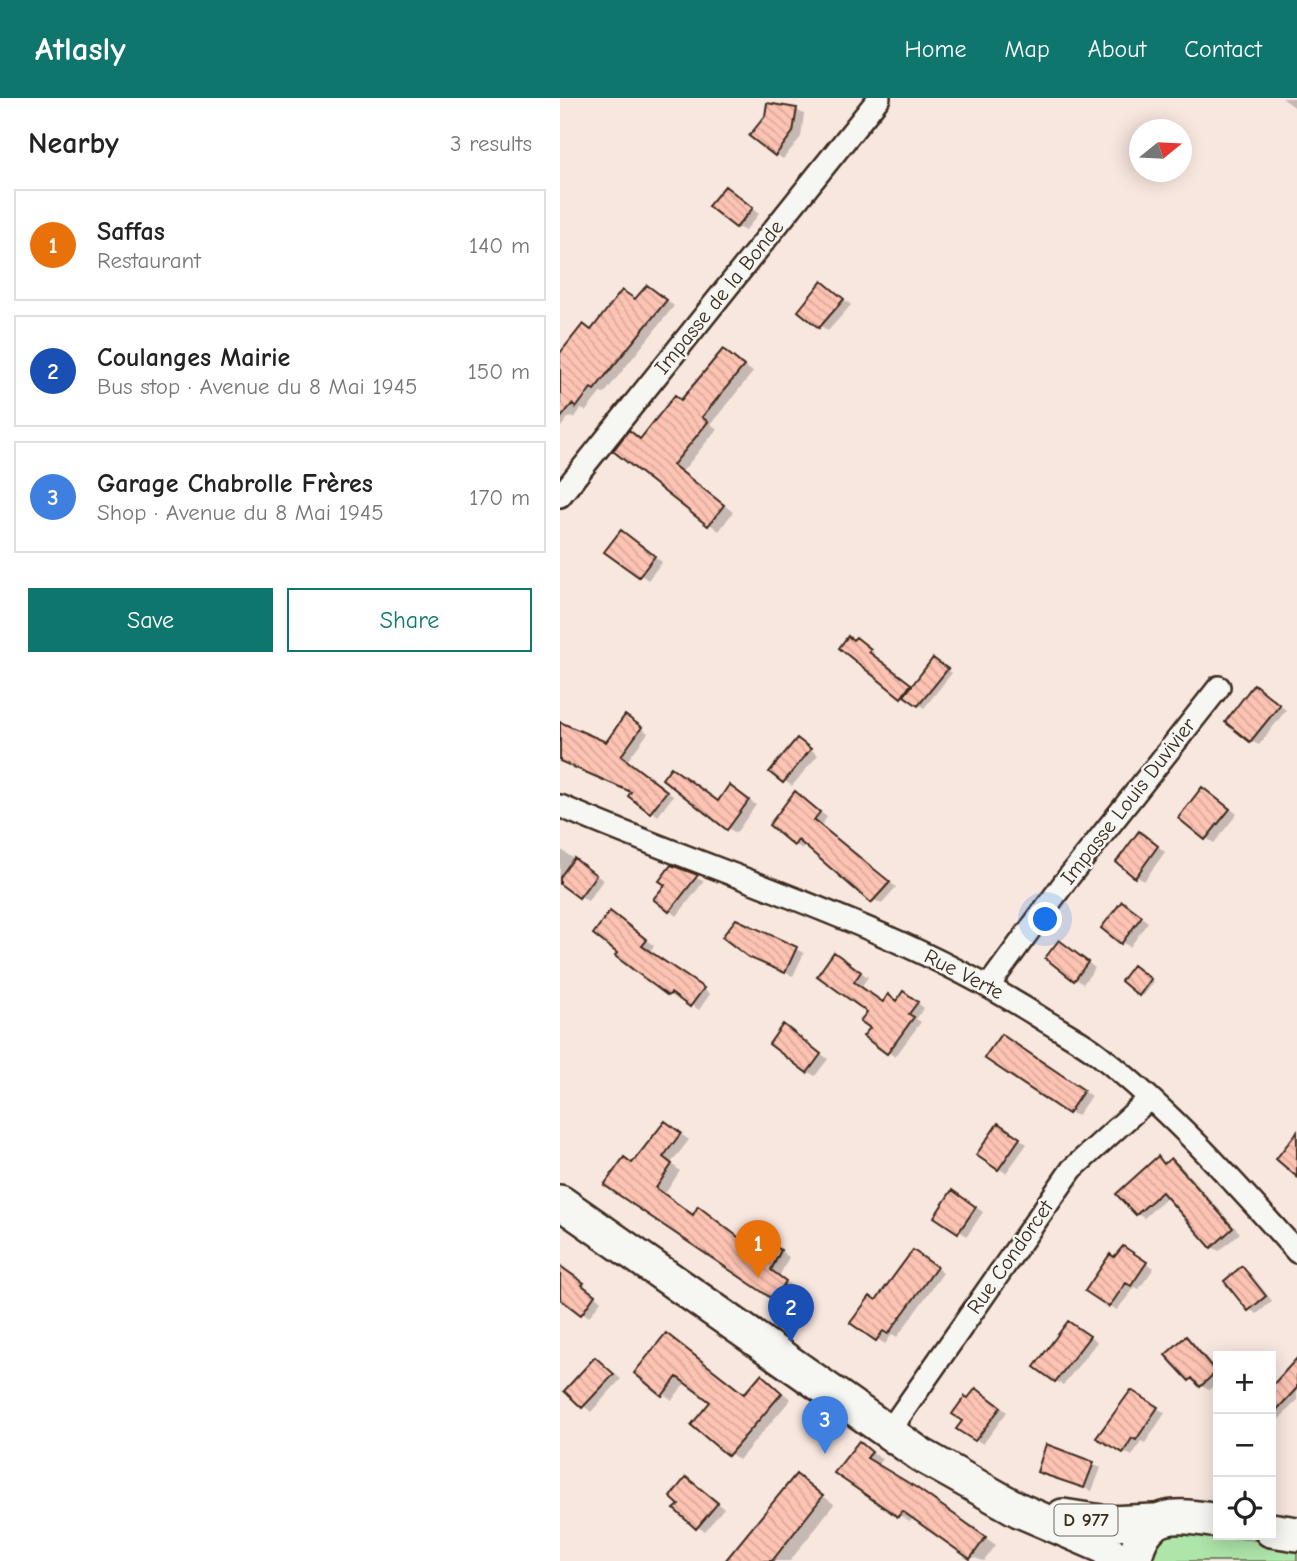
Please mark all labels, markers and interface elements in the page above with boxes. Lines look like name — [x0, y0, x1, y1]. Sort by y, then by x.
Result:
text: Atlasly — [35, 30, 126, 68]
text: Home — [905, 35, 966, 63]
text: Map — [1004, 35, 1050, 63]
text: About — [1088, 35, 1146, 63]
text: Contact — [1184, 35, 1262, 63]
north arrow — [1129, 119, 1192, 182]
text: Nearby — [28, 126, 119, 161]
text: 3 results — [450, 130, 532, 157]
street label: Impasse de la Bonde — [650, 215, 788, 379]
text: Saffas — [97, 217, 165, 247]
text: 1 — [48, 232, 58, 259]
text: 140 m — [469, 232, 530, 259]
text: Restaurant — [97, 247, 201, 274]
text: Coulanges Mairie — [97, 343, 290, 373]
text: 2 — [47, 358, 59, 385]
text: 150 m — [468, 358, 530, 385]
text: Bus stop · Avenue du 8 Mai 1945 — [97, 373, 417, 400]
text: Garage Chabrolle Frères — [97, 469, 373, 499]
text: 3 — [47, 484, 59, 511]
text: 170 m — [469, 484, 530, 511]
text: Shop · Avenue du 8 Mai 1945 — [97, 499, 384, 526]
button: Save — [28, 588, 273, 652]
button: Share — [287, 588, 532, 652]
street label: Impasse Louis Duvivier — [1055, 712, 1201, 889]
your location — [1028, 902, 1062, 936]
street label: Rue Verte — [920, 944, 1008, 1004]
street label: Rue Condorcet — [962, 1195, 1059, 1318]
pin: 1 — [735, 1220, 781, 1278]
pin: 2 — [768, 1284, 814, 1342]
map controls — [1213, 1351, 1276, 1540]
button: + — [1213, 1351, 1276, 1414]
pin: 3 — [802, 1396, 848, 1454]
button: − — [1213, 1414, 1276, 1477]
button: locate — [1213, 1477, 1276, 1540]
road number: D 977 — [1054, 1504, 1118, 1536]

